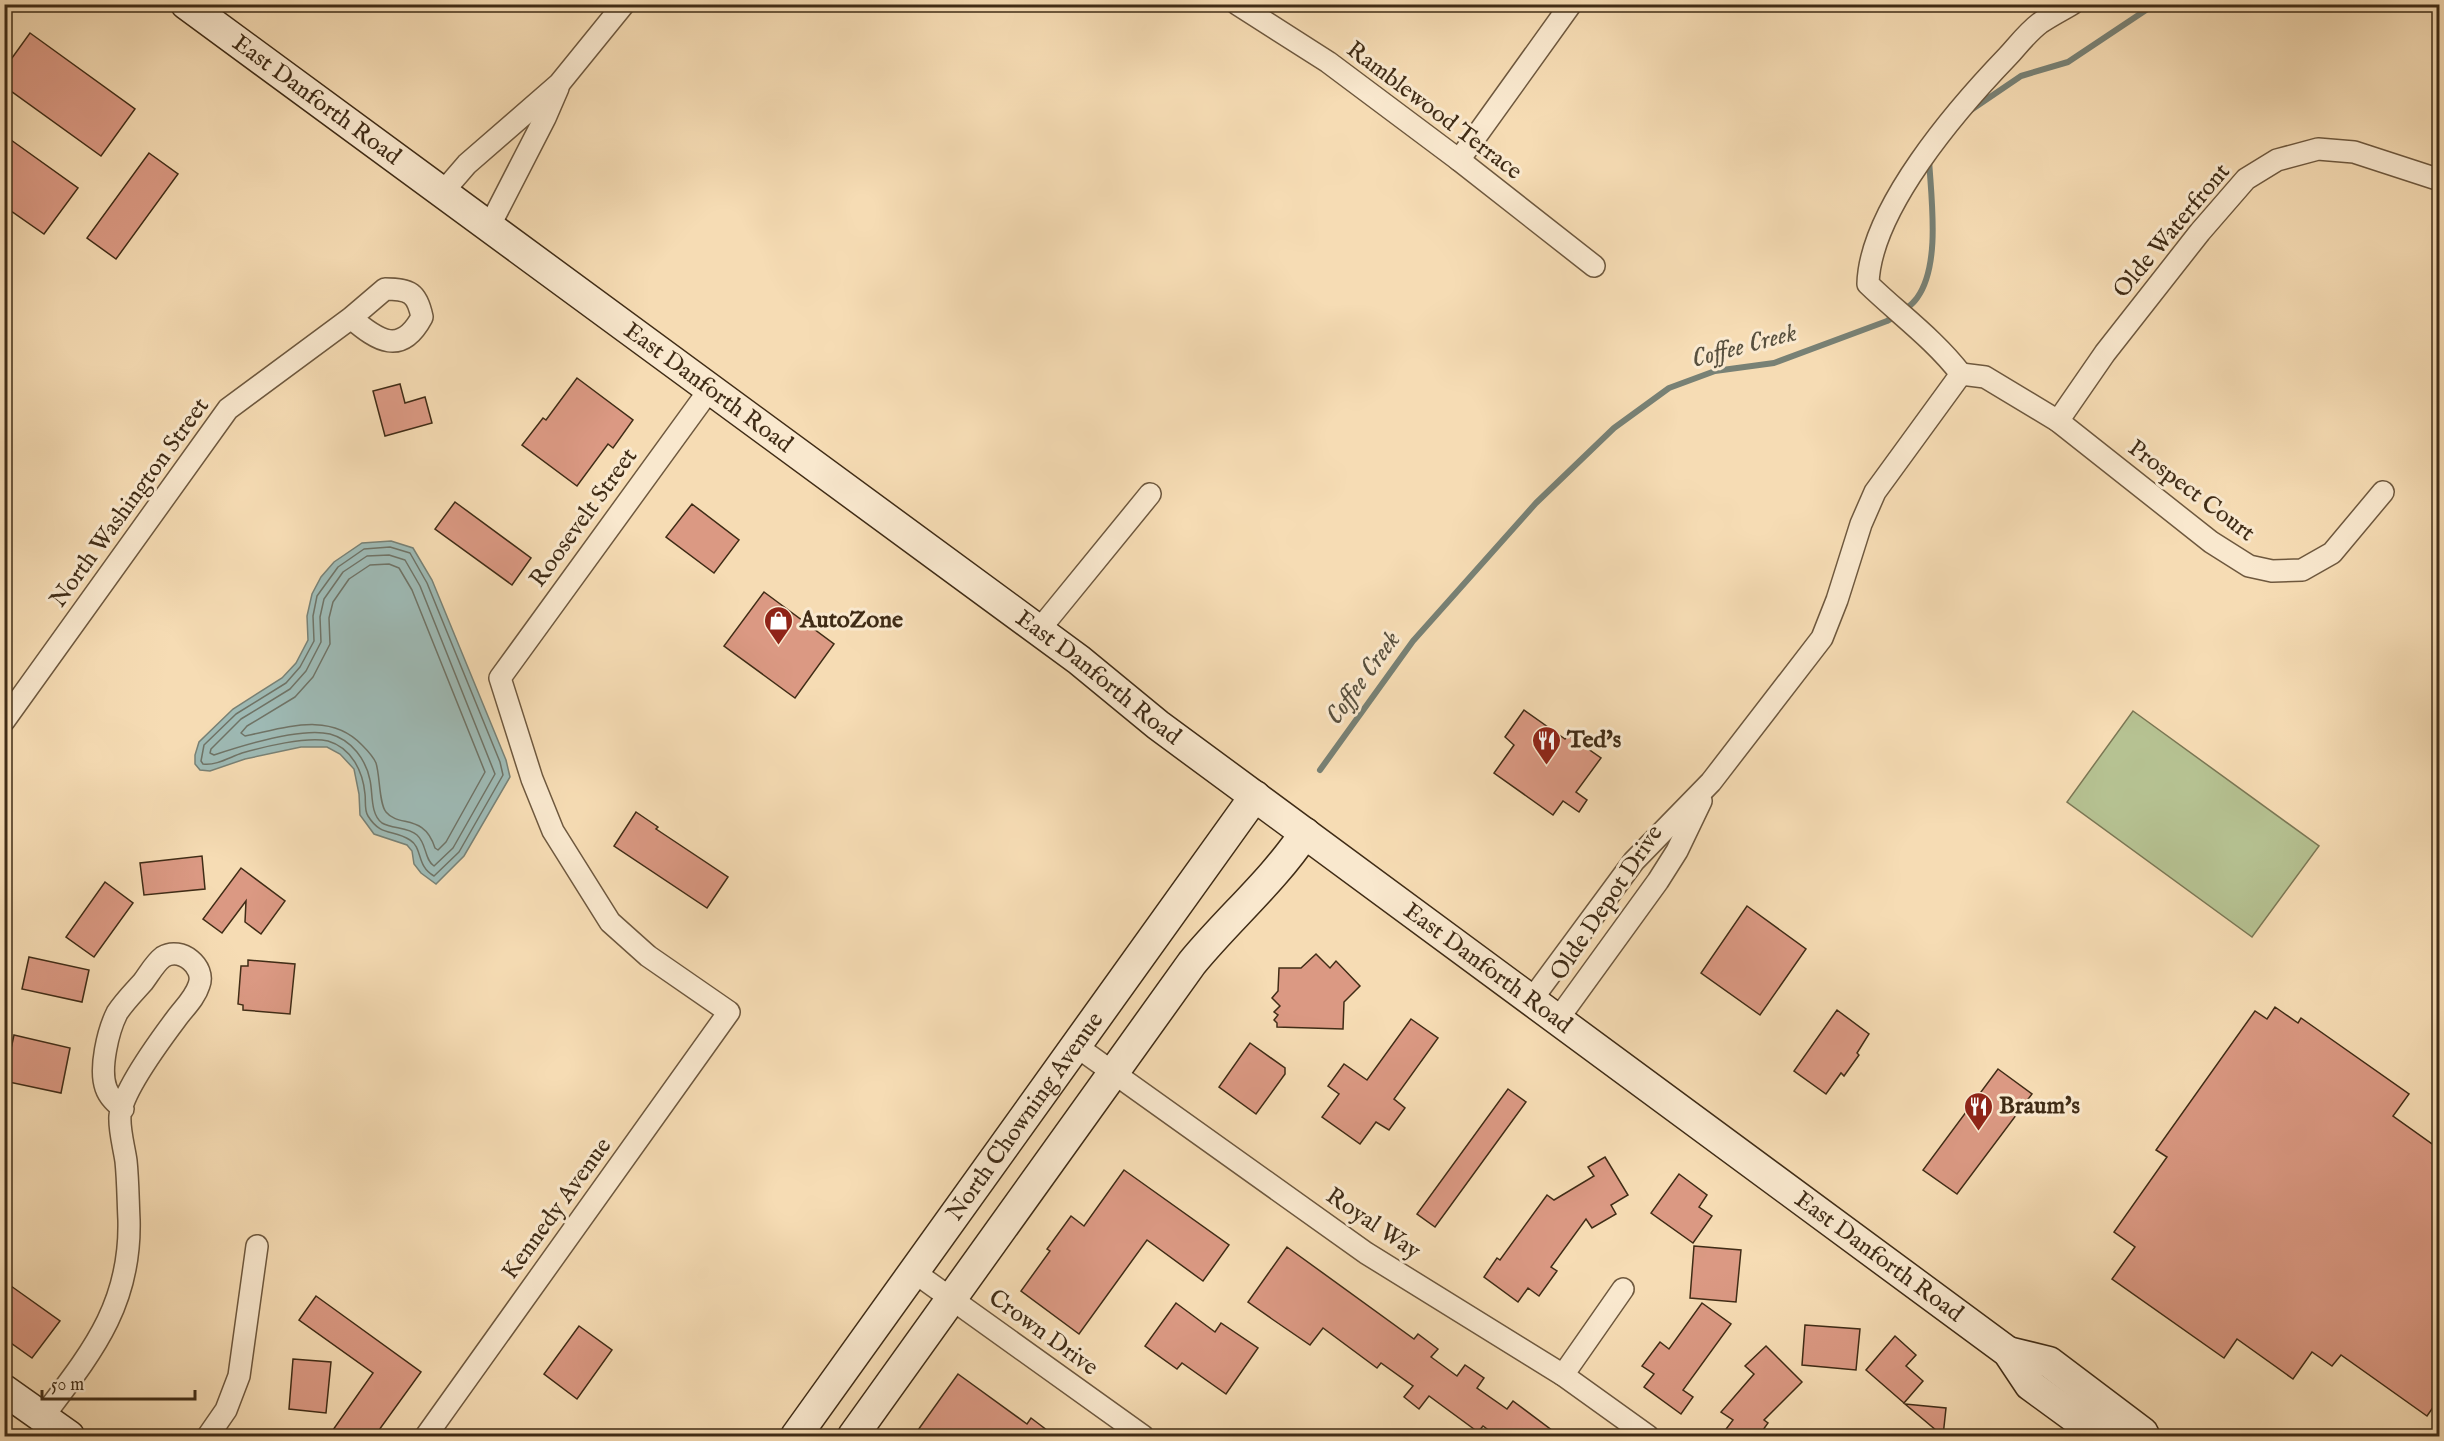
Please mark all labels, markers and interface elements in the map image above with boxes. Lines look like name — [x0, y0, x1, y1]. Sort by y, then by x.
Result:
street label: East Danforth Road — [226, 28, 407, 172]
street label: Ramblewood Terrace — [1340, 35, 1528, 187]
street label: Olde Waterfront — [2107, 157, 2237, 305]
street label: East Danforth Road — [618, 315, 799, 460]
water label: Coffee Creek — [1688, 316, 1801, 376]
street label: North Washington Street — [43, 392, 217, 614]
street label: Prospect Court — [2121, 433, 2261, 549]
street label: Roosevelt Street — [523, 442, 645, 594]
street label: East Danforth Road — [1009, 603, 1187, 752]
shop icon: AutoZone — [763, 604, 795, 646]
place label: AutoZone — [799, 605, 903, 636]
water label: Coffee Creek — [1318, 624, 1408, 731]
restaurant icon: Ted's — [1530, 724, 1562, 766]
place label: Ted's — [1566, 725, 1622, 756]
street label: Olde Depot Drive — [1544, 819, 1670, 987]
street label: East Danforth Road — [1397, 896, 1578, 1041]
street label: North Chowning Avenue — [940, 1006, 1110, 1227]
restaurant icon: Braum's — [1962, 1090, 1994, 1132]
place label: Braum's — [1999, 1091, 2080, 1122]
street label: Kennedy Avenue — [495, 1132, 619, 1286]
street label: Royal Way — [1320, 1181, 1427, 1267]
street label: East Danforth Road — [1788, 1184, 1969, 1329]
street label: Crown Drive — [982, 1283, 1104, 1383]
scale bar — [42, 1363, 195, 1401]
text: 50 m — [51, 1374, 84, 1397]

